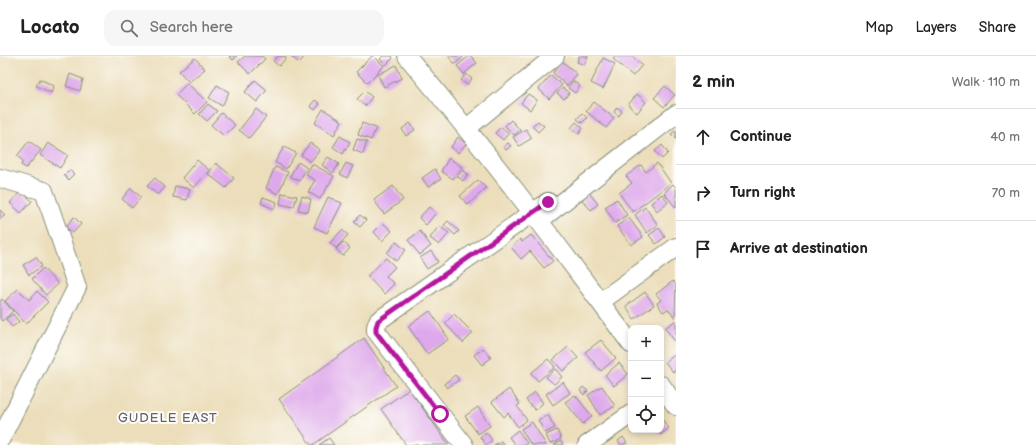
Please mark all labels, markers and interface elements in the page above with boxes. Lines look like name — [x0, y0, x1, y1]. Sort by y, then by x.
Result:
search box — [104, 10, 384, 46]
text: Locato — [20, 16, 80, 39]
icon: search — [118, 17, 140, 39]
text: Search here — [150, 18, 233, 37]
text: Map — [865, 19, 893, 36]
text: Layers — [915, 19, 957, 36]
text: Share — [979, 19, 1016, 36]
text: 2 min — [692, 72, 735, 92]
text: Walk · 110 m — [952, 74, 1020, 90]
icon: ahead — [692, 126, 714, 148]
text: Continue — [730, 127, 792, 146]
text: 40 m — [990, 129, 1020, 145]
icon: right — [692, 182, 714, 204]
text: Turn right — [730, 183, 795, 202]
text: 70 m — [992, 185, 1020, 201]
route end — [539, 193, 557, 211]
icon: arrive — [692, 238, 714, 260]
text: Arrive at destination — [730, 239, 868, 258]
map controls — [628, 325, 664, 433]
button: + — [628, 325, 664, 361]
button: − — [628, 361, 664, 397]
button: locate — [628, 397, 664, 433]
route start — [431, 405, 449, 423]
district label: GUDELE EAST — [118, 410, 218, 426]

